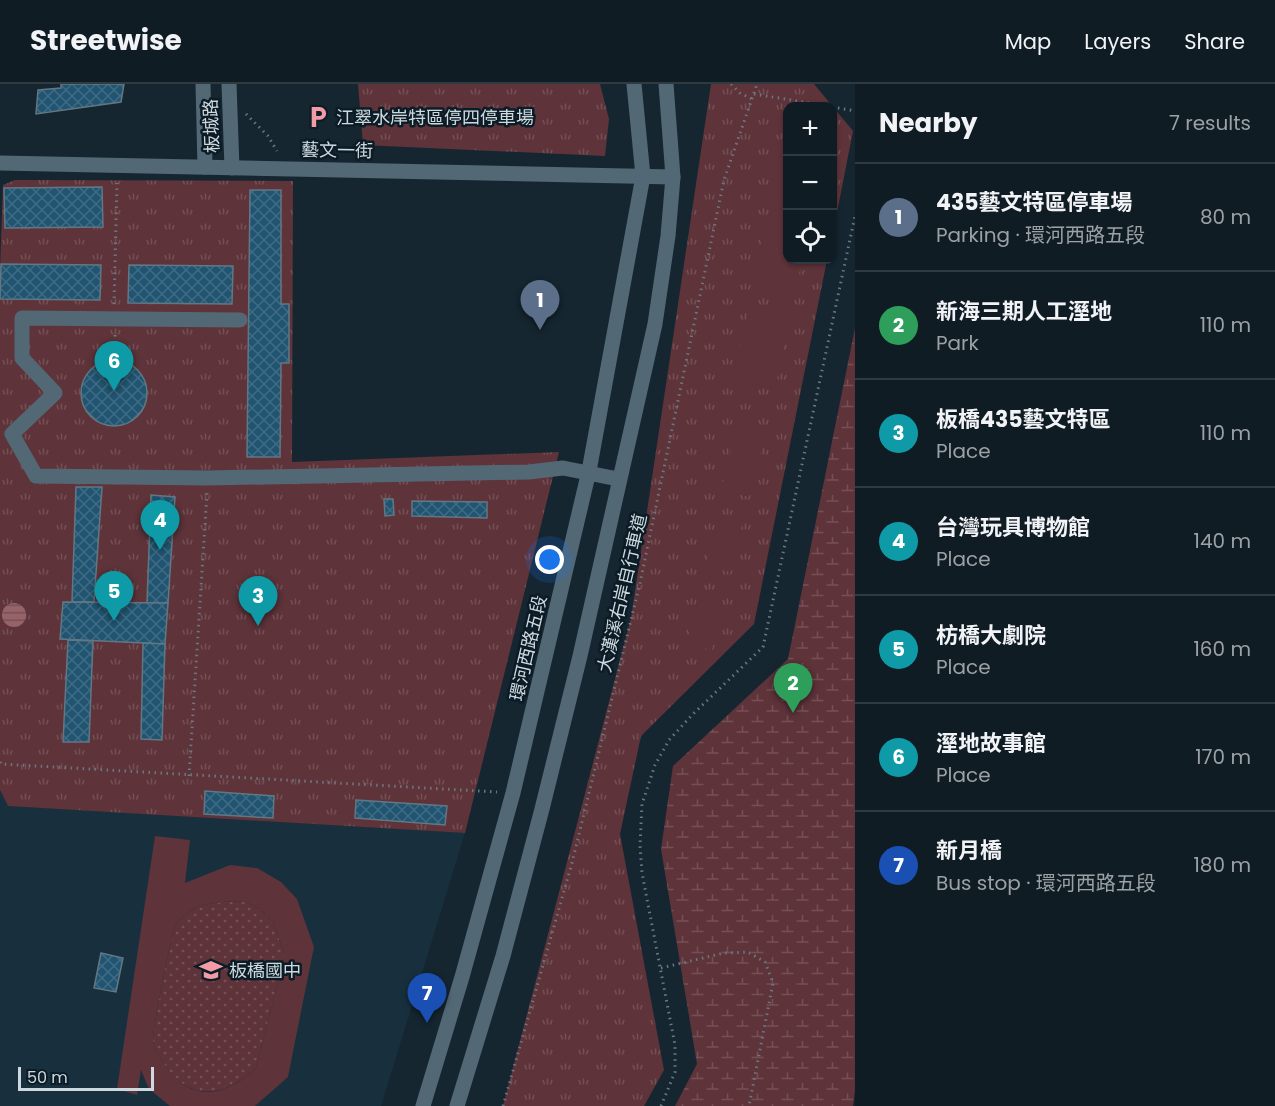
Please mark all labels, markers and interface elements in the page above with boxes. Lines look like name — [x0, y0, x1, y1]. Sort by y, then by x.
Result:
text: Streetwise — [30, 21, 182, 60]
text: Map — [1005, 27, 1051, 56]
text: Layers — [1084, 27, 1151, 56]
text: Share — [1184, 27, 1245, 56]
street label: 板城路 — [198, 99, 224, 153]
map controls — [783, 102, 837, 264]
button: + — [783, 102, 837, 156]
parking icon: 江翠水岸特區停四停車場 — [305, 104, 331, 130]
place label: 江翠水岸特區停四停車場 — [336, 105, 534, 130]
text: Nearby — [879, 105, 977, 141]
text: 7 results — [1169, 109, 1251, 137]
street label: 藝文一街 — [301, 137, 373, 163]
button: − — [783, 156, 837, 210]
text: 435藝文特區停車場 — [936, 187, 1133, 218]
text: 1 — [895, 203, 902, 231]
text: 80 m — [1200, 203, 1251, 231]
button: locate — [783, 210, 837, 264]
text: Parking · 環河西路五段 — [936, 221, 1145, 249]
pin: 1 — [520, 280, 560, 330]
text: 新海三期人工溼地 — [936, 296, 1112, 327]
text: 2 — [893, 311, 904, 339]
text: 110 m — [1200, 311, 1251, 339]
text: Park — [936, 329, 979, 357]
pin: 6 — [94, 342, 134, 391]
text: 板橋435藝文特區 — [936, 404, 1111, 435]
text: 3 — [892, 419, 905, 447]
text: 110 m — [1200, 419, 1251, 447]
text: Place — [936, 437, 991, 465]
pin: 4 — [140, 500, 180, 550]
street label: 大漢溪右岸自行車道 — [592, 511, 652, 675]
text: 台灣玩具博物館 — [936, 512, 1090, 543]
text: 4 — [892, 527, 905, 555]
text: 140 m — [1194, 527, 1251, 555]
your location — [535, 545, 564, 574]
text: Place — [936, 545, 991, 573]
pin: 5 — [94, 572, 134, 621]
pin: 3 — [238, 576, 278, 626]
street label: 環河西路五段 — [504, 593, 552, 703]
text: 枋橋大劇院 — [936, 620, 1046, 651]
text: 5 — [892, 635, 905, 663]
text: 160 m — [1193, 635, 1251, 663]
text: Place — [936, 653, 991, 681]
pin: 2 — [774, 664, 812, 713]
text: 溼地故事館 — [936, 728, 1046, 759]
text: 6 — [892, 743, 905, 771]
text: 170 m — [1195, 743, 1251, 771]
text: Place — [936, 761, 991, 789]
text: 新月橋 — [936, 835, 1002, 866]
text: 7 — [893, 851, 904, 879]
text: 180 m — [1193, 851, 1251, 879]
text: Bus stop · 環河西路五段 — [936, 869, 1156, 897]
school or university icon: 板橋國中 — [198, 957, 224, 983]
place label: 板橋國中 — [229, 958, 301, 983]
pin: 7 — [408, 974, 446, 1023]
scale bar — [18, 1064, 154, 1092]
text: 50 m — [27, 1066, 68, 1089]

